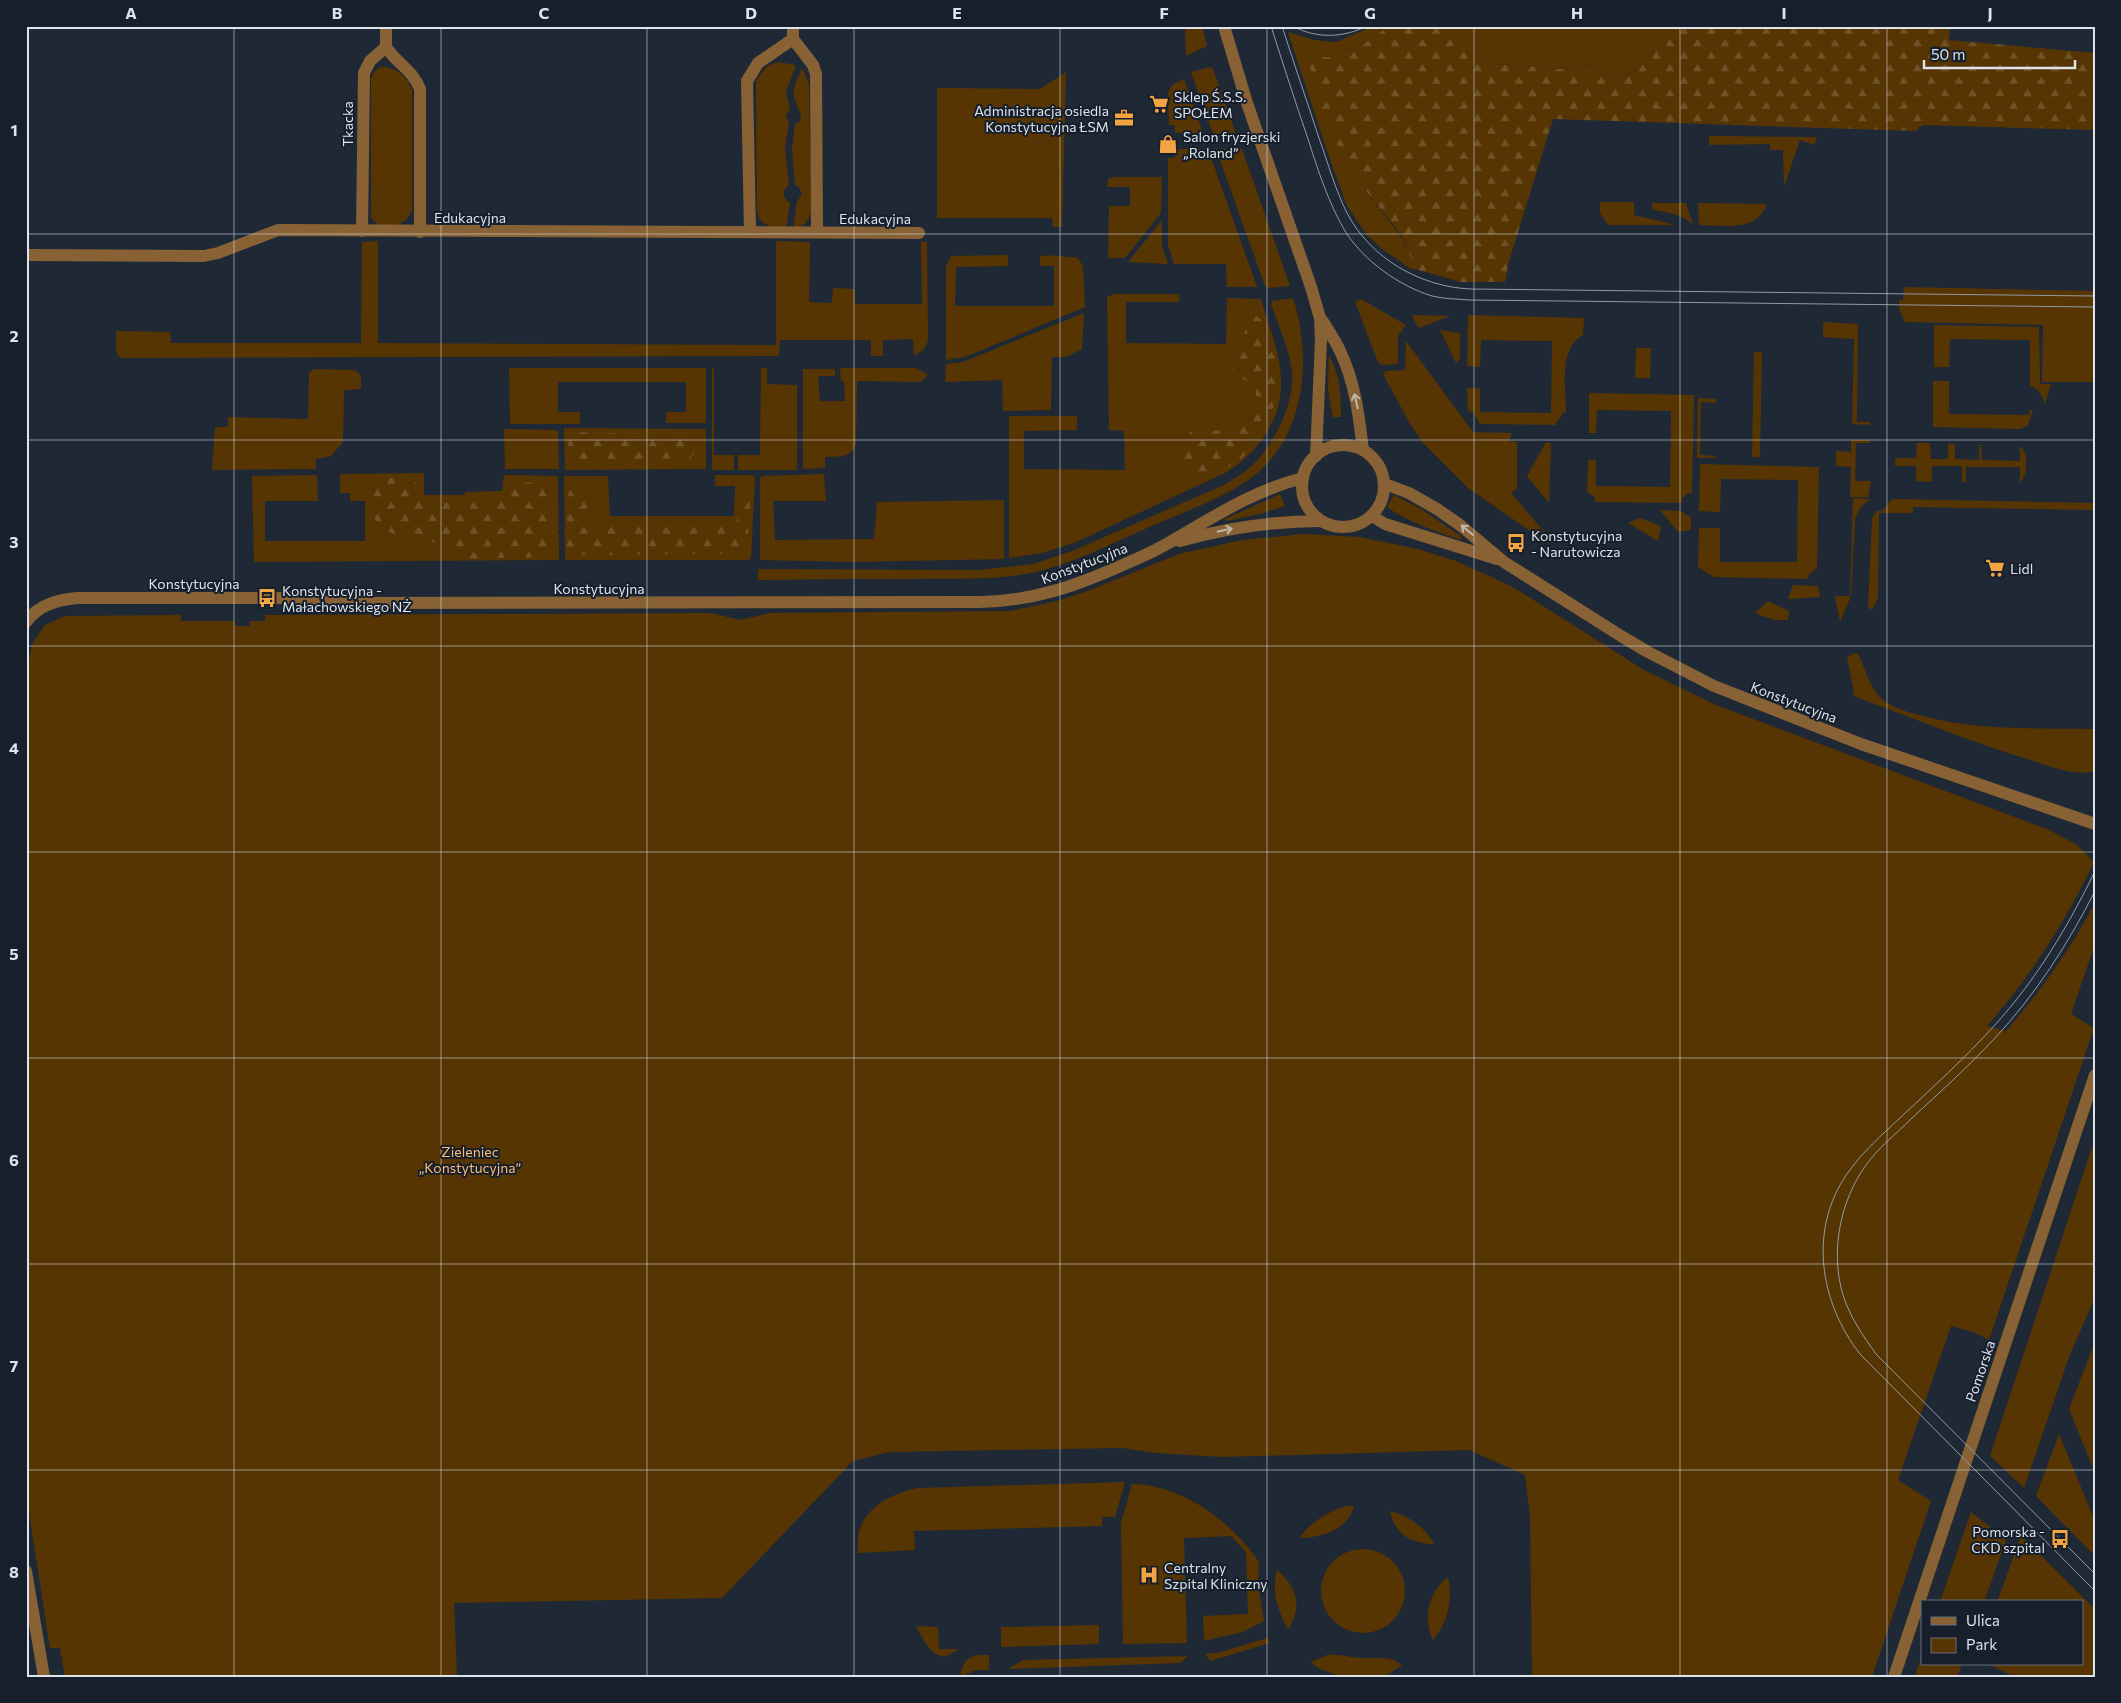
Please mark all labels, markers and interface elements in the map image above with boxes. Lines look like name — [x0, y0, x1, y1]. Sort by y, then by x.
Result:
text: A — [125, 3, 137, 22]
text: B — [332, 3, 343, 22]
text: C — [539, 3, 550, 22]
text: D — [745, 3, 757, 22]
text: E — [952, 3, 962, 22]
text: F — [1159, 3, 1169, 22]
text: G — [1364, 3, 1376, 22]
text: H — [1571, 3, 1583, 22]
text: I — [1781, 3, 1787, 22]
text: J — [1987, 3, 1993, 22]
scale bar — [1924, 38, 2075, 70]
text: 50 m — [1931, 45, 1965, 63]
place label: Sklep Ś.S.S. SPOŁEM — [1174, 88, 1246, 121]
supermarket icon: Sklep Ś.S.S. SPOŁEM — [1148, 93, 1170, 115]
street label: Tkacka — [339, 101, 356, 147]
place label: Administracja osiedla Konstytucyjna ŁSM — [974, 102, 1109, 135]
office icon: Administracja osiedla Konstytucyjna ŁSM — [1113, 107, 1135, 129]
text: 1 — [10, 120, 18, 139]
place label: Salon fryzjerski „Roland” — [1183, 128, 1280, 161]
shop icon: Salon fryzjerski „Roland” — [1157, 133, 1179, 155]
street label: Edukacyjna — [434, 209, 506, 226]
street label: Edukacyjna — [839, 210, 911, 227]
text: 2 — [9, 326, 19, 345]
one-way arrow — [1351, 394, 1360, 410]
one-way arrow — [1216, 525, 1232, 534]
one-way arrow — [1460, 525, 1473, 536]
place label: Konstytucyjna - Narutowicza — [1531, 527, 1622, 560]
text: 3 — [9, 532, 19, 551]
bus stop icon: Konstytucyjna - Narutowicza — [1505, 532, 1527, 554]
street label: Konstytucyjna — [1038, 539, 1130, 587]
supermarket icon: Lidl — [1984, 557, 2006, 579]
place label: Lidl — [2010, 560, 2033, 577]
street label: Konstytucyjna — [148, 575, 240, 592]
street label: Konstytucyjna — [553, 580, 645, 597]
place label: Konstytucyjna - Małachowskiego NŻ — [282, 582, 412, 615]
bus stop icon: Konstytucyjna - Małachowskiego NŻ — [256, 587, 278, 609]
street label: Konstytucyjna — [1748, 678, 1840, 726]
text: 4 — [9, 738, 19, 757]
text: 5 — [9, 944, 19, 963]
park label: Zieleniec „Konstytucyjna” — [419, 1143, 521, 1176]
text: 6 — [9, 1150, 19, 1169]
street label: Pomorska — [1962, 1338, 1998, 1404]
text: 7 — [10, 1356, 19, 1375]
place label: Pomorska - CKD szpital — [1971, 1523, 2045, 1556]
bus stop icon: Pomorska - CKD szpital — [2049, 1528, 2071, 1550]
place label: Centralny Szpital Kliniczny — [1164, 1559, 1268, 1592]
text: 8 — [9, 1562, 19, 1581]
hospital icon: Centralny Szpital Kliniczny — [1138, 1564, 1160, 1586]
legend — [1921, 1600, 2084, 1666]
text: Ulica — [1966, 1611, 2000, 1629]
text: Park — [1966, 1635, 1997, 1653]

